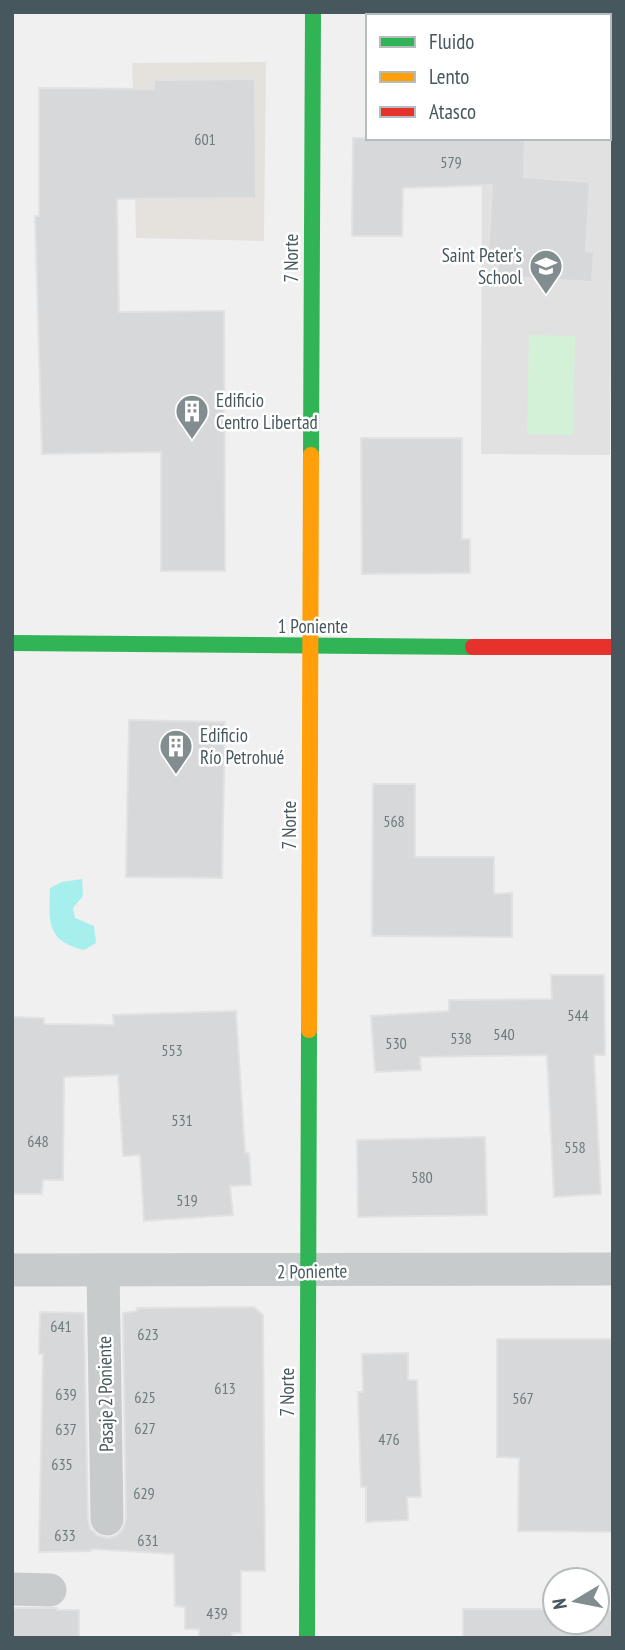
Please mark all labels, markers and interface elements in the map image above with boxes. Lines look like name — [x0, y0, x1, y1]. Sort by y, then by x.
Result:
legend — [366, 14, 611, 140]
text: Fluido — [429, 28, 474, 55]
text: Lento — [429, 63, 469, 90]
text: Atasco — [429, 98, 476, 125]
house number: 601 — [194, 129, 216, 149]
house number: 579 — [440, 152, 462, 172]
street label: 7 Norte — [279, 233, 303, 282]
place label: Saint Peter's School — [442, 243, 523, 289]
school or university icon: Saint Peter's School — [527, 247, 565, 296]
place label: Edificio Centro Libertad — [216, 388, 318, 434]
building icon: Edificio Centro Libertad — [173, 392, 211, 441]
street label: 1 Poniente — [278, 614, 348, 638]
place label: Edificio Río Petrohué — [200, 723, 285, 769]
building icon: Edificio Río Petrohué — [157, 727, 195, 776]
street label: 7 Norte — [277, 800, 301, 849]
house number: 568 — [383, 811, 405, 831]
house number: 544 — [567, 1005, 589, 1025]
house number: 540 — [493, 1024, 515, 1044]
house number: 538 — [450, 1028, 472, 1048]
house number: 530 — [385, 1033, 407, 1053]
house number: 553 — [161, 1040, 183, 1060]
house number: 531 — [171, 1110, 193, 1130]
house number: 648 — [27, 1131, 49, 1151]
house number: 558 — [564, 1137, 586, 1157]
house number: 580 — [411, 1167, 433, 1187]
house number: 519 — [176, 1190, 198, 1210]
street label: 2 Poniente — [277, 1258, 348, 1284]
house number: 641 — [50, 1316, 72, 1336]
house number: 623 — [137, 1324, 159, 1344]
street label: Pasaje 2 Poniente — [92, 1336, 118, 1452]
street label: 7 Norte — [275, 1367, 299, 1416]
house number: 613 — [214, 1378, 236, 1398]
house number: 639 — [55, 1384, 77, 1404]
house number: 625 — [134, 1387, 156, 1407]
house number: 567 — [512, 1388, 534, 1408]
house number: 627 — [134, 1418, 156, 1438]
house number: 637 — [55, 1419, 77, 1439]
house number: 476 — [378, 1429, 400, 1449]
house number: 635 — [51, 1454, 73, 1474]
house number: 629 — [133, 1483, 155, 1503]
house number: 633 — [54, 1525, 76, 1545]
house number: 631 — [137, 1530, 159, 1550]
north arrow — [541, 1566, 611, 1636]
text: N — [547, 1597, 572, 1611]
house number: 439 — [206, 1603, 228, 1623]

